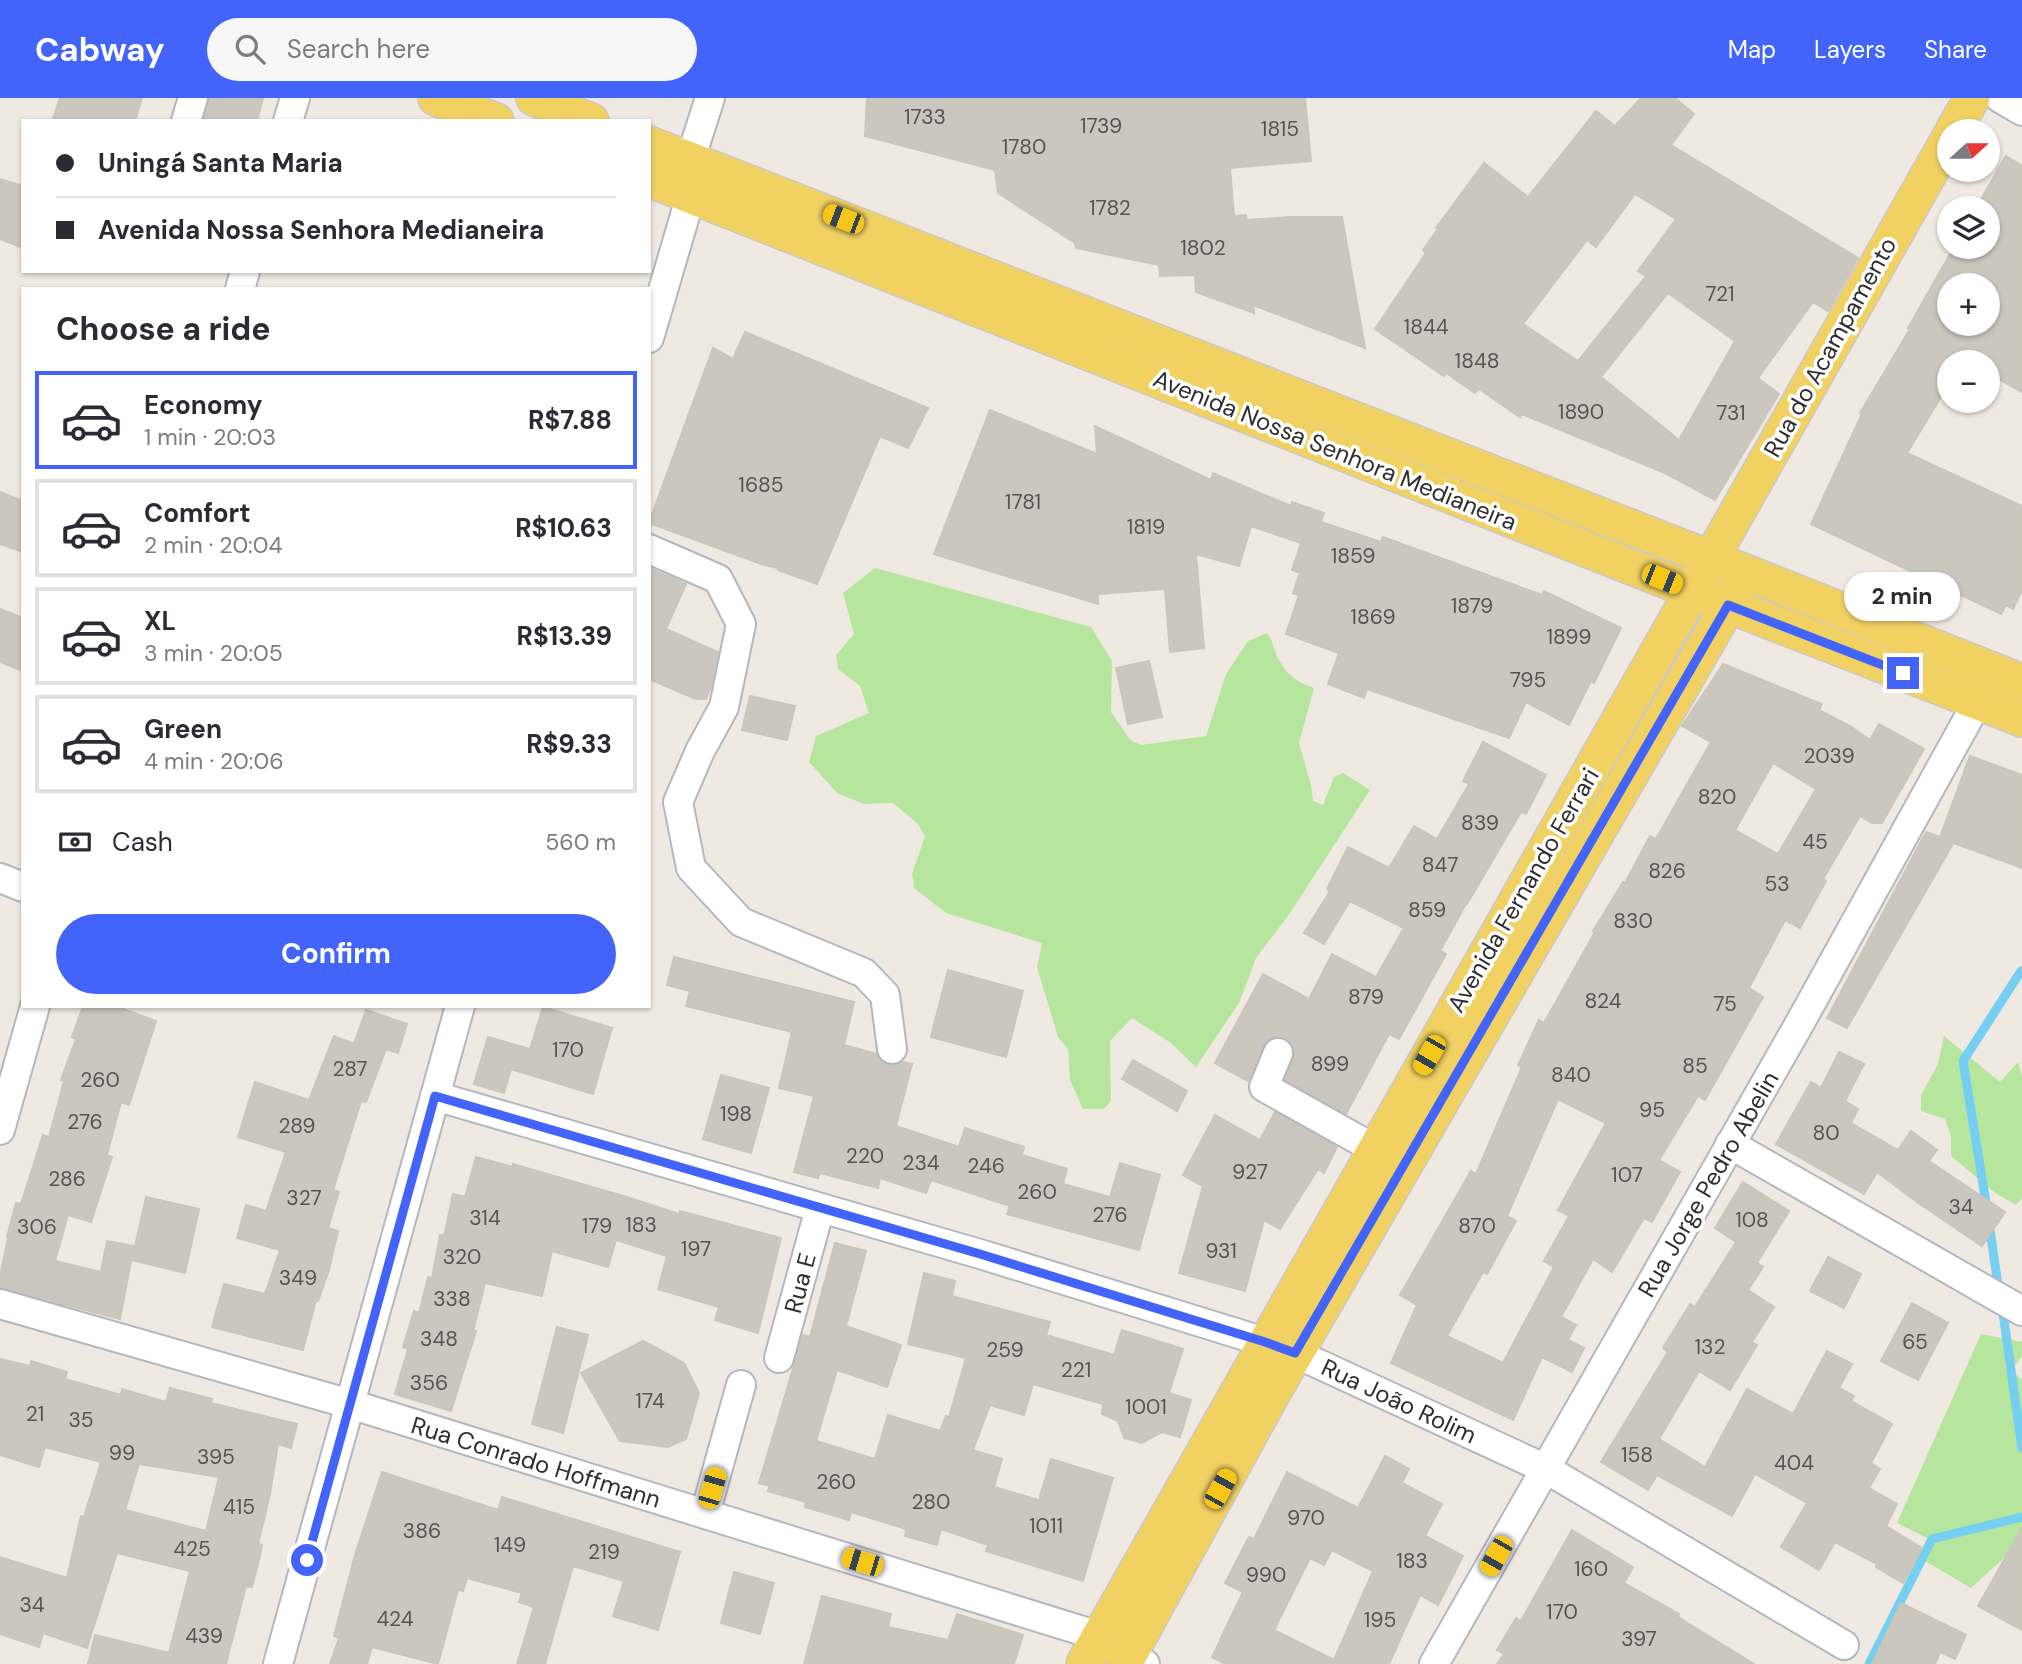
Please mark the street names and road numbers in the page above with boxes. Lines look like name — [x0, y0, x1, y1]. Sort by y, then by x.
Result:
street label: Rua do Acampamento — [1757, 232, 1903, 462]
street label: Avenida Nossa Senhora Medianeira — [1149, 363, 1521, 537]
street label: Avenida Fernando Ferrari — [1440, 762, 1606, 1018]
street label: Rua Jorge Pedro Abelin — [1631, 1066, 1785, 1302]
street label: Rua E — [777, 1250, 823, 1316]
street label: Rua João Rolim — [1316, 1352, 1482, 1450]
street label: Rua Conrado Hoffmann — [408, 1409, 664, 1515]

